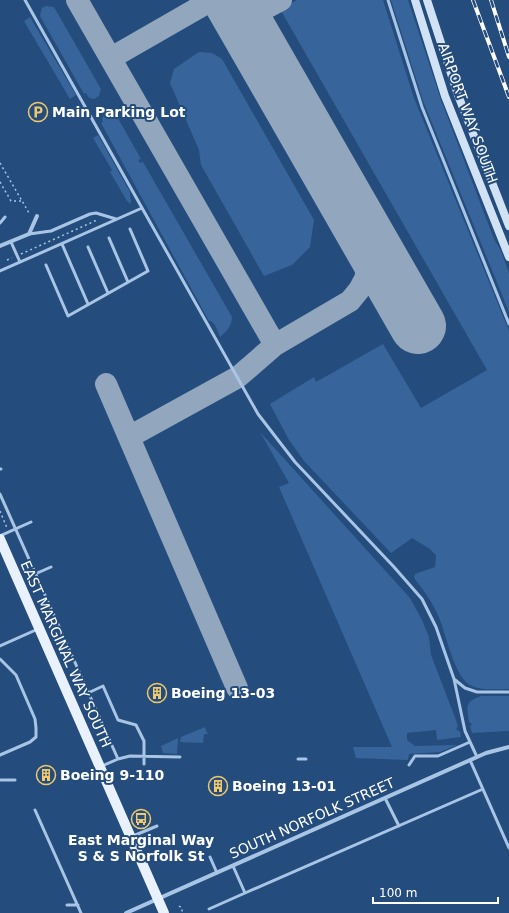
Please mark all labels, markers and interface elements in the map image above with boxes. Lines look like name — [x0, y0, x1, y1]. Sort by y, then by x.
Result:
street label: AIRPORT WAY SOUTH — [435, 41, 501, 185]
parking icon: Main Parking Lot — [27, 101, 49, 123]
place label: Main Parking Lot — [52, 104, 186, 120]
street label: EAST MARGINAL WAY SOUTH — [17, 558, 115, 750]
building icon: Boeing 13-03 — [146, 682, 168, 704]
place label: Boeing 13-03 — [171, 685, 275, 701]
building icon: Boeing 9-110 — [35, 764, 57, 786]
place label: Boeing 9-110 — [60, 767, 164, 783]
street label: SOUTH NORFOLK STREET — [227, 774, 397, 862]
building icon: Boeing 13-01 — [207, 775, 229, 797]
place label: Boeing 13-01 — [232, 778, 336, 794]
bus stop icon: East Marginal Way S & S Norfolk St — [130, 808, 152, 830]
place label: East Marginal Way S & S Norfolk St — [68, 832, 214, 864]
scale bar — [373, 879, 498, 905]
text: 100 m — [379, 886, 417, 900]

